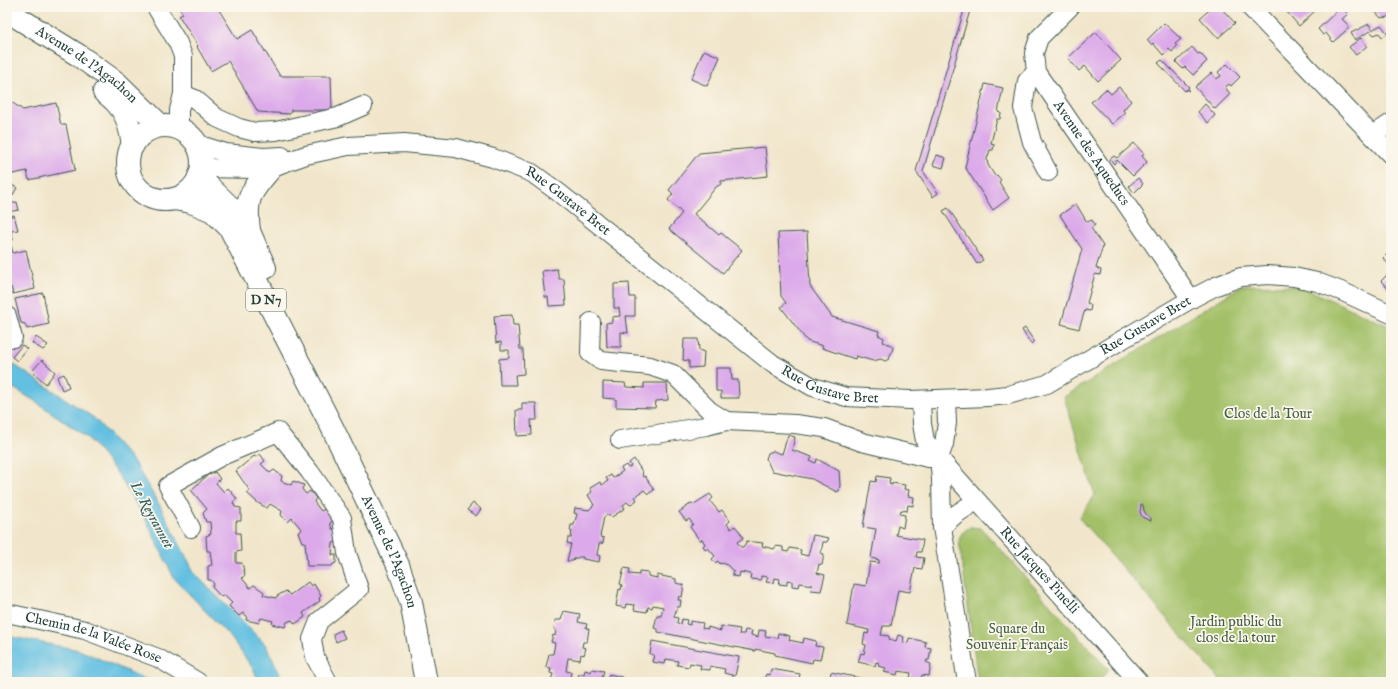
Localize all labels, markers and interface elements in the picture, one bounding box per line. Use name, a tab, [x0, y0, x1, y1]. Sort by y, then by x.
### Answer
street label: Avenue de l'Agachon	[31, 21, 142, 107]
street label: Avenue des Aqueducs	[1049, 96, 1134, 209]
street label: Rue Gustave Bret	[523, 162, 614, 239]
road number: D N7	[246, 289, 286, 311]
street label: Rue Gustave Bret	[1097, 292, 1195, 360]
street label: Rue Gustave Bret	[778, 361, 879, 408]
park label: Clos de la Tour	[1224, 405, 1312, 423]
water label: Le Reyrannet	[125, 477, 179, 553]
street label: Avenue de l'Agachon	[356, 491, 421, 610]
street label: Rue Jacques Pinelli	[996, 523, 1083, 618]
street label: Chemin de la Valée Rose	[23, 608, 165, 668]
park label: Jardin public du clos de la tour	[1188, 613, 1282, 647]
park label: Square du Souvenir Français	[966, 620, 1068, 654]

